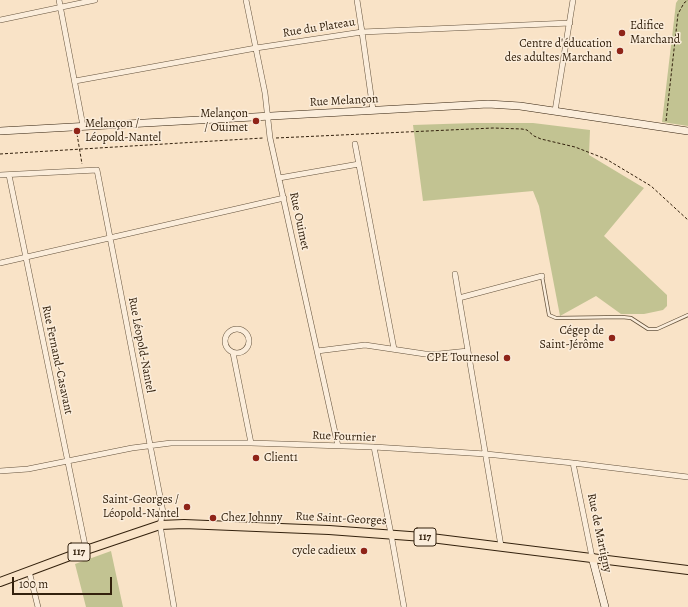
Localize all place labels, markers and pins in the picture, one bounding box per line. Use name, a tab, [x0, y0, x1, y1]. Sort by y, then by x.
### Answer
place label: Edifice Marchand	[630, 19, 680, 47]
marker: Edifice Marchand	[617, 28, 627, 38]
place label: Centre d'éducation des adultes Marchand	[505, 37, 612, 65]
marker: Centre d'éducation des adultes Marchand	[615, 46, 625, 56]
place label: Melançon / Ouimet	[200, 107, 248, 135]
marker: Melançon / Ouimet	[251, 116, 261, 126]
place label: Melançon / Léopold-Nantel	[85, 117, 161, 145]
marker: Melançon / Léopold-Nantel	[72, 126, 82, 136]
place label: Cégep de Saint-Jérôme	[540, 324, 604, 352]
marker: Cégep de Saint-Jérôme	[607, 333, 617, 343]
place label: CPE Tournesol	[427, 351, 499, 365]
marker: CPE Tournesol	[502, 353, 512, 363]
place label: Client1	[264, 451, 298, 465]
marker: Client1	[251, 453, 261, 463]
place label: Saint-Georges / Léopold-Nantel	[103, 493, 179, 521]
marker: Saint-Georges / Léopold-Nantel	[182, 502, 192, 512]
place label: Chez Johnny	[221, 511, 282, 525]
marker: Chez Johnny	[208, 513, 218, 523]
place label: cycle cadieux	[292, 544, 356, 558]
marker: cycle cadieux	[359, 546, 369, 556]

